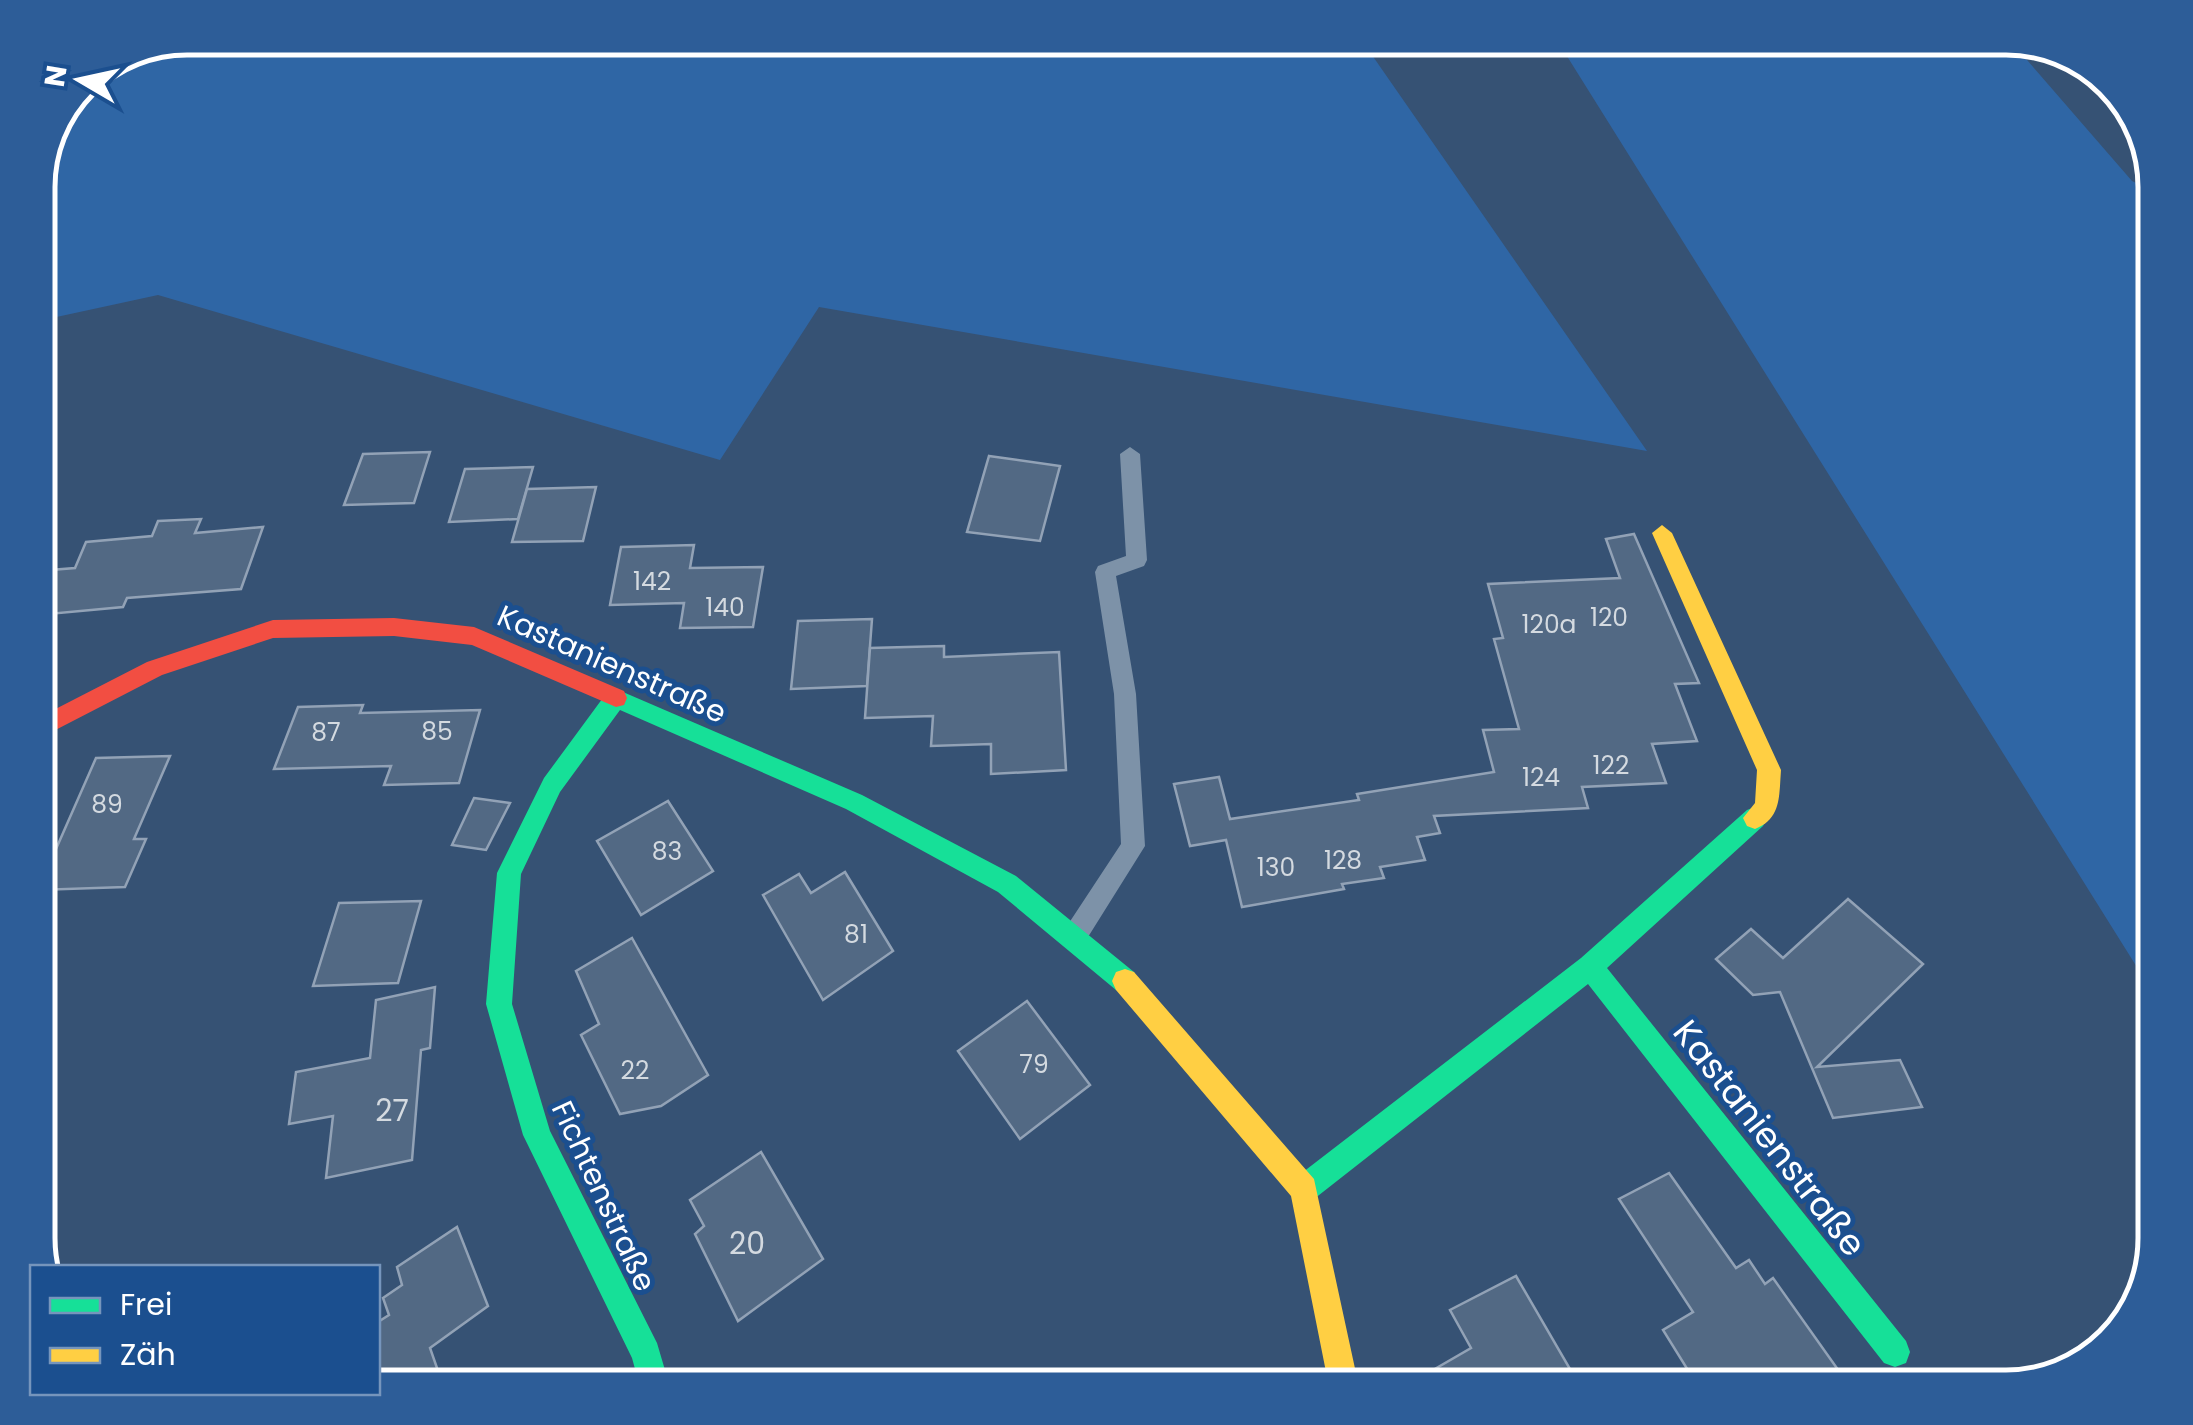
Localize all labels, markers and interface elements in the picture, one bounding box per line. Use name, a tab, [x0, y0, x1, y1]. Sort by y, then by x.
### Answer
north arrow	[30, 30, 130, 130]
text: N	[35, 63, 77, 90]
house number: 142	[633, 564, 671, 599]
house number: 140	[705, 590, 745, 625]
street label: Kastanienstraße	[491, 594, 733, 734]
house number: 120	[1590, 600, 1628, 635]
house number: 120a	[1522, 607, 1576, 642]
house number: 85	[421, 714, 453, 749]
house number: 87	[311, 715, 341, 750]
house number: 122	[1593, 748, 1629, 783]
house number: 124	[1522, 760, 1560, 795]
house number: 89	[91, 787, 123, 822]
house number: 83	[652, 834, 682, 869]
house number: 128	[1324, 843, 1362, 878]
house number: 130	[1257, 850, 1295, 885]
house number: 81	[844, 917, 868, 952]
street label: Kastanienstraße	[1662, 1010, 1878, 1266]
house number: 79	[1019, 1047, 1049, 1082]
house number: 22	[621, 1053, 649, 1088]
house number: 27	[375, 1089, 409, 1132]
street label: Fichtenstraße	[541, 1094, 667, 1298]
house number: 20	[729, 1222, 765, 1265]
legend	[30, 1265, 380, 1395]
text: Frei	[120, 1283, 172, 1326]
text: Zäh	[120, 1333, 176, 1376]

